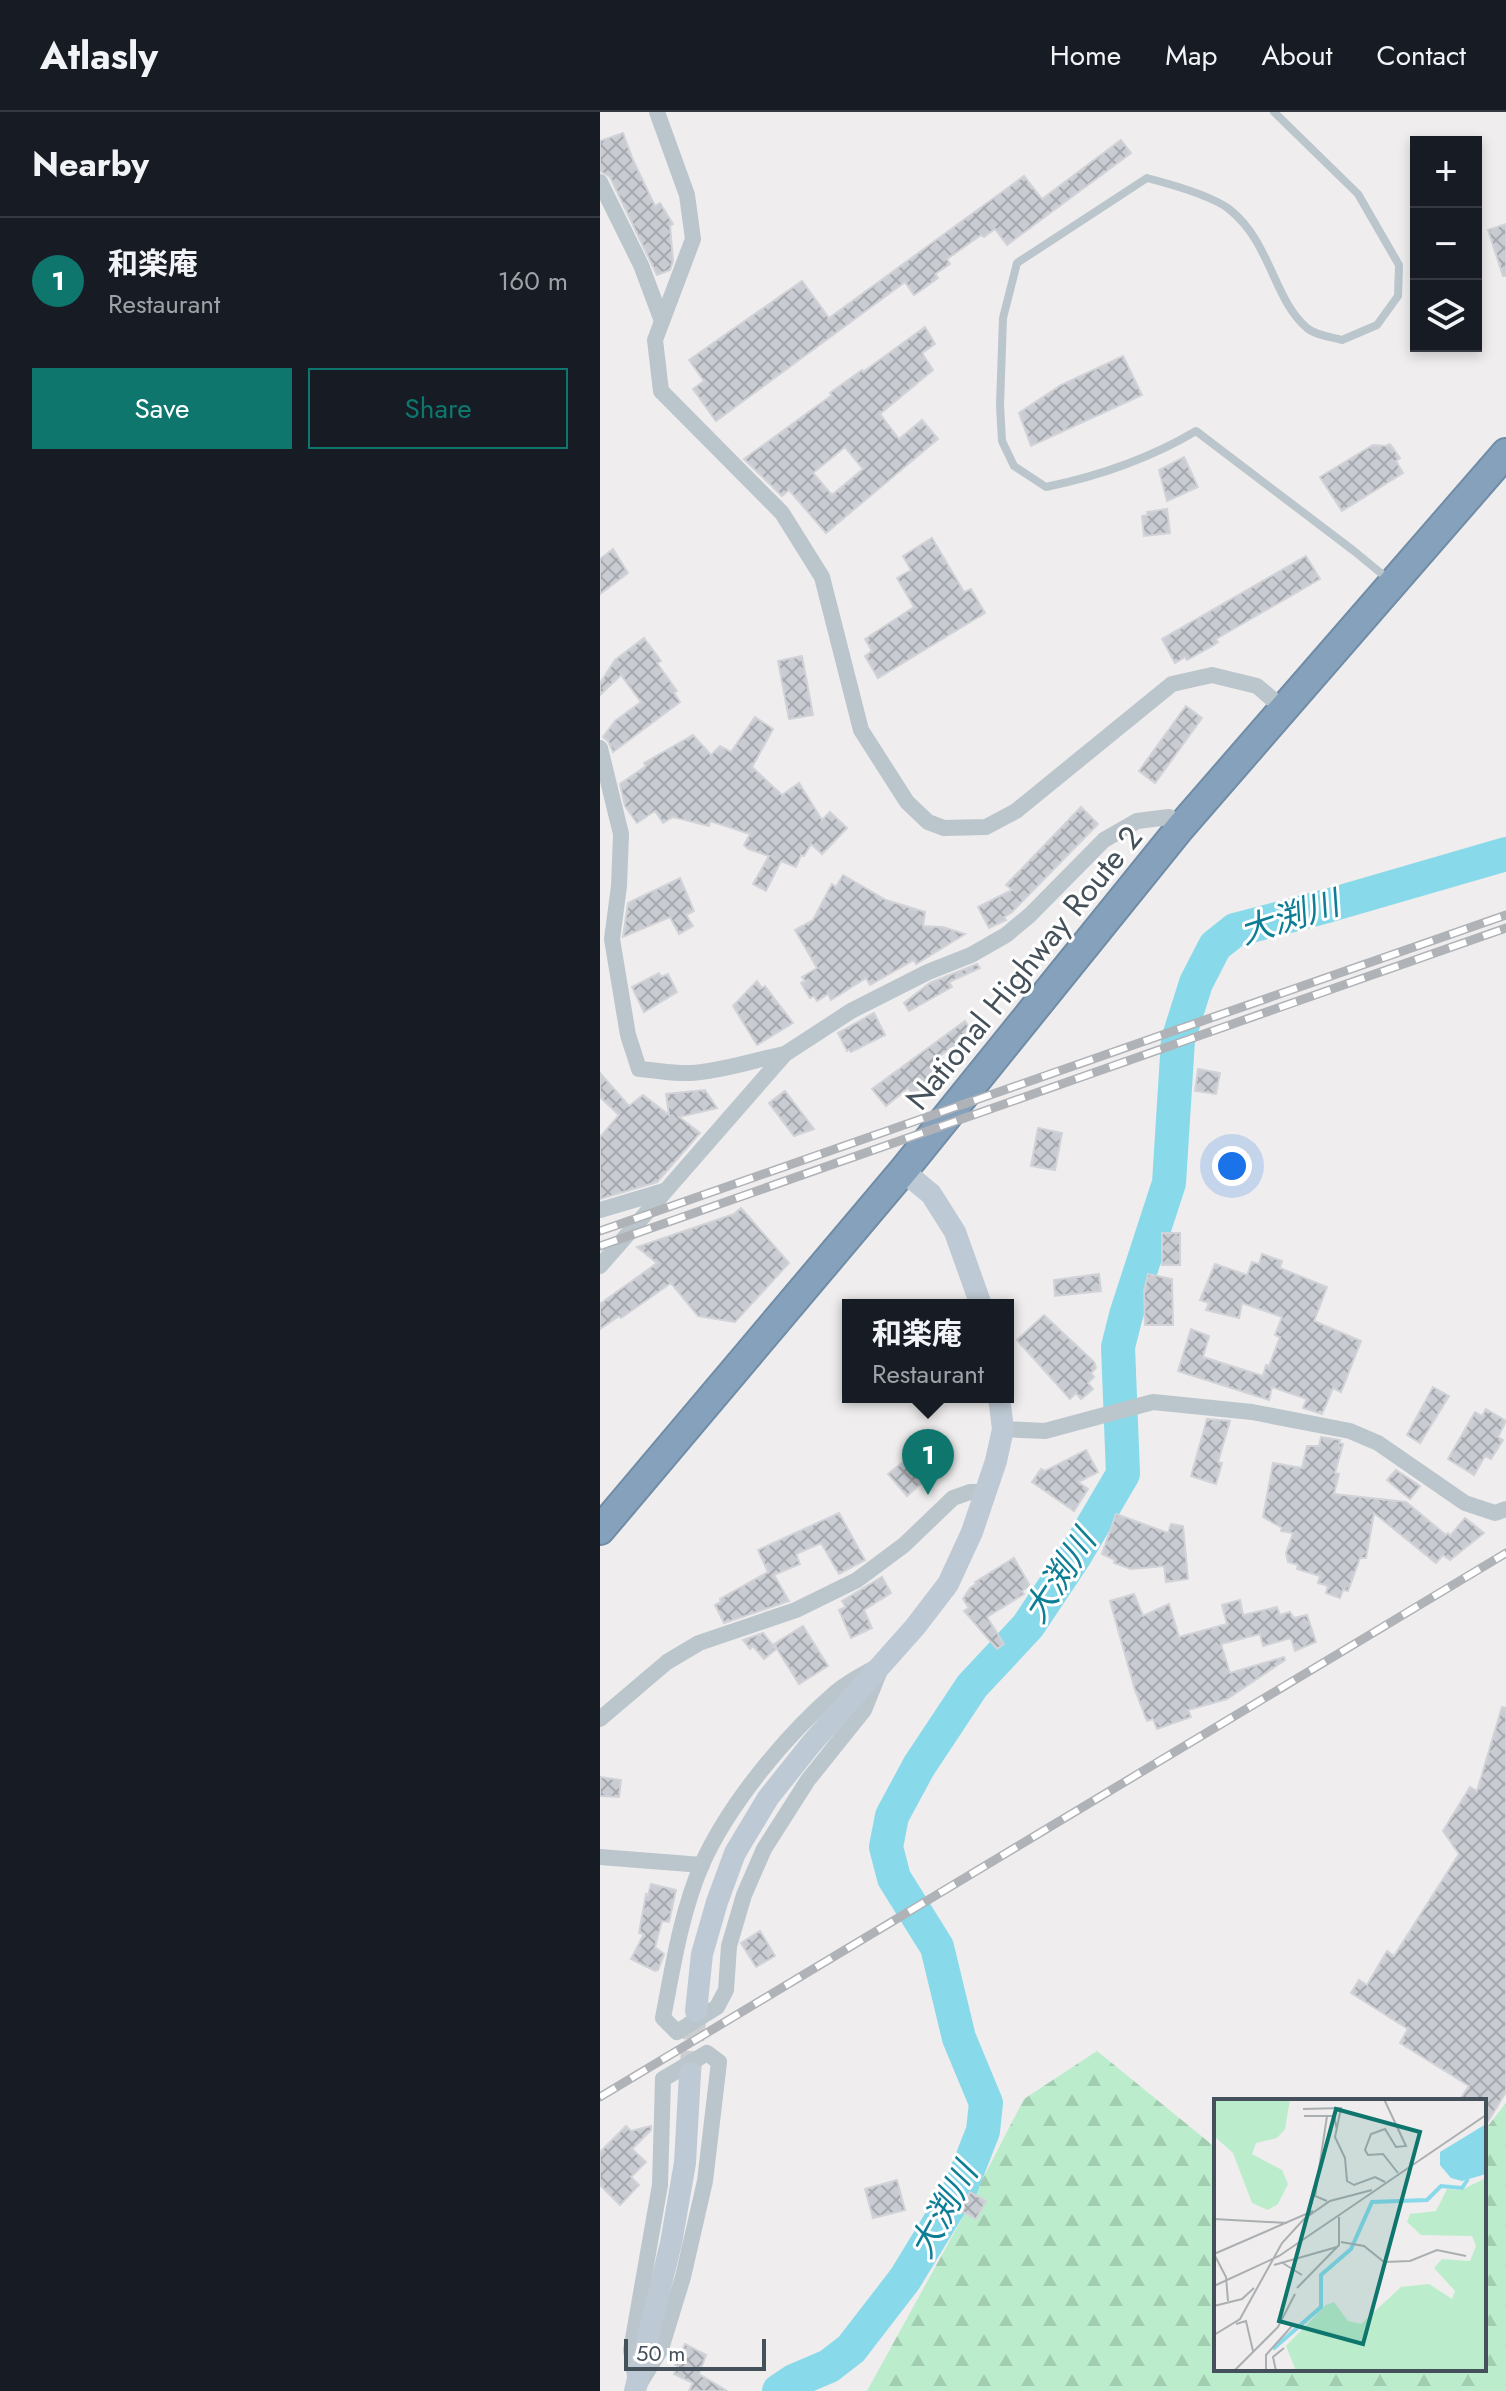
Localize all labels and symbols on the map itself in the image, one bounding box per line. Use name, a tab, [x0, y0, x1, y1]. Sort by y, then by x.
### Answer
street label: National Highway Route 2	[895, 816, 1153, 1120]
water label: 大渕川	[1233, 877, 1348, 957]
your location	[1212, 1146, 1252, 1186]
pin: 1	[902, 1429, 954, 1495]
water label: 大渕川	[1011, 1518, 1109, 1632]
inset map	[1214, 2099, 1486, 2371]
water label: 大渕川	[897, 2151, 991, 2267]
scale bar	[624, 2335, 766, 2371]

